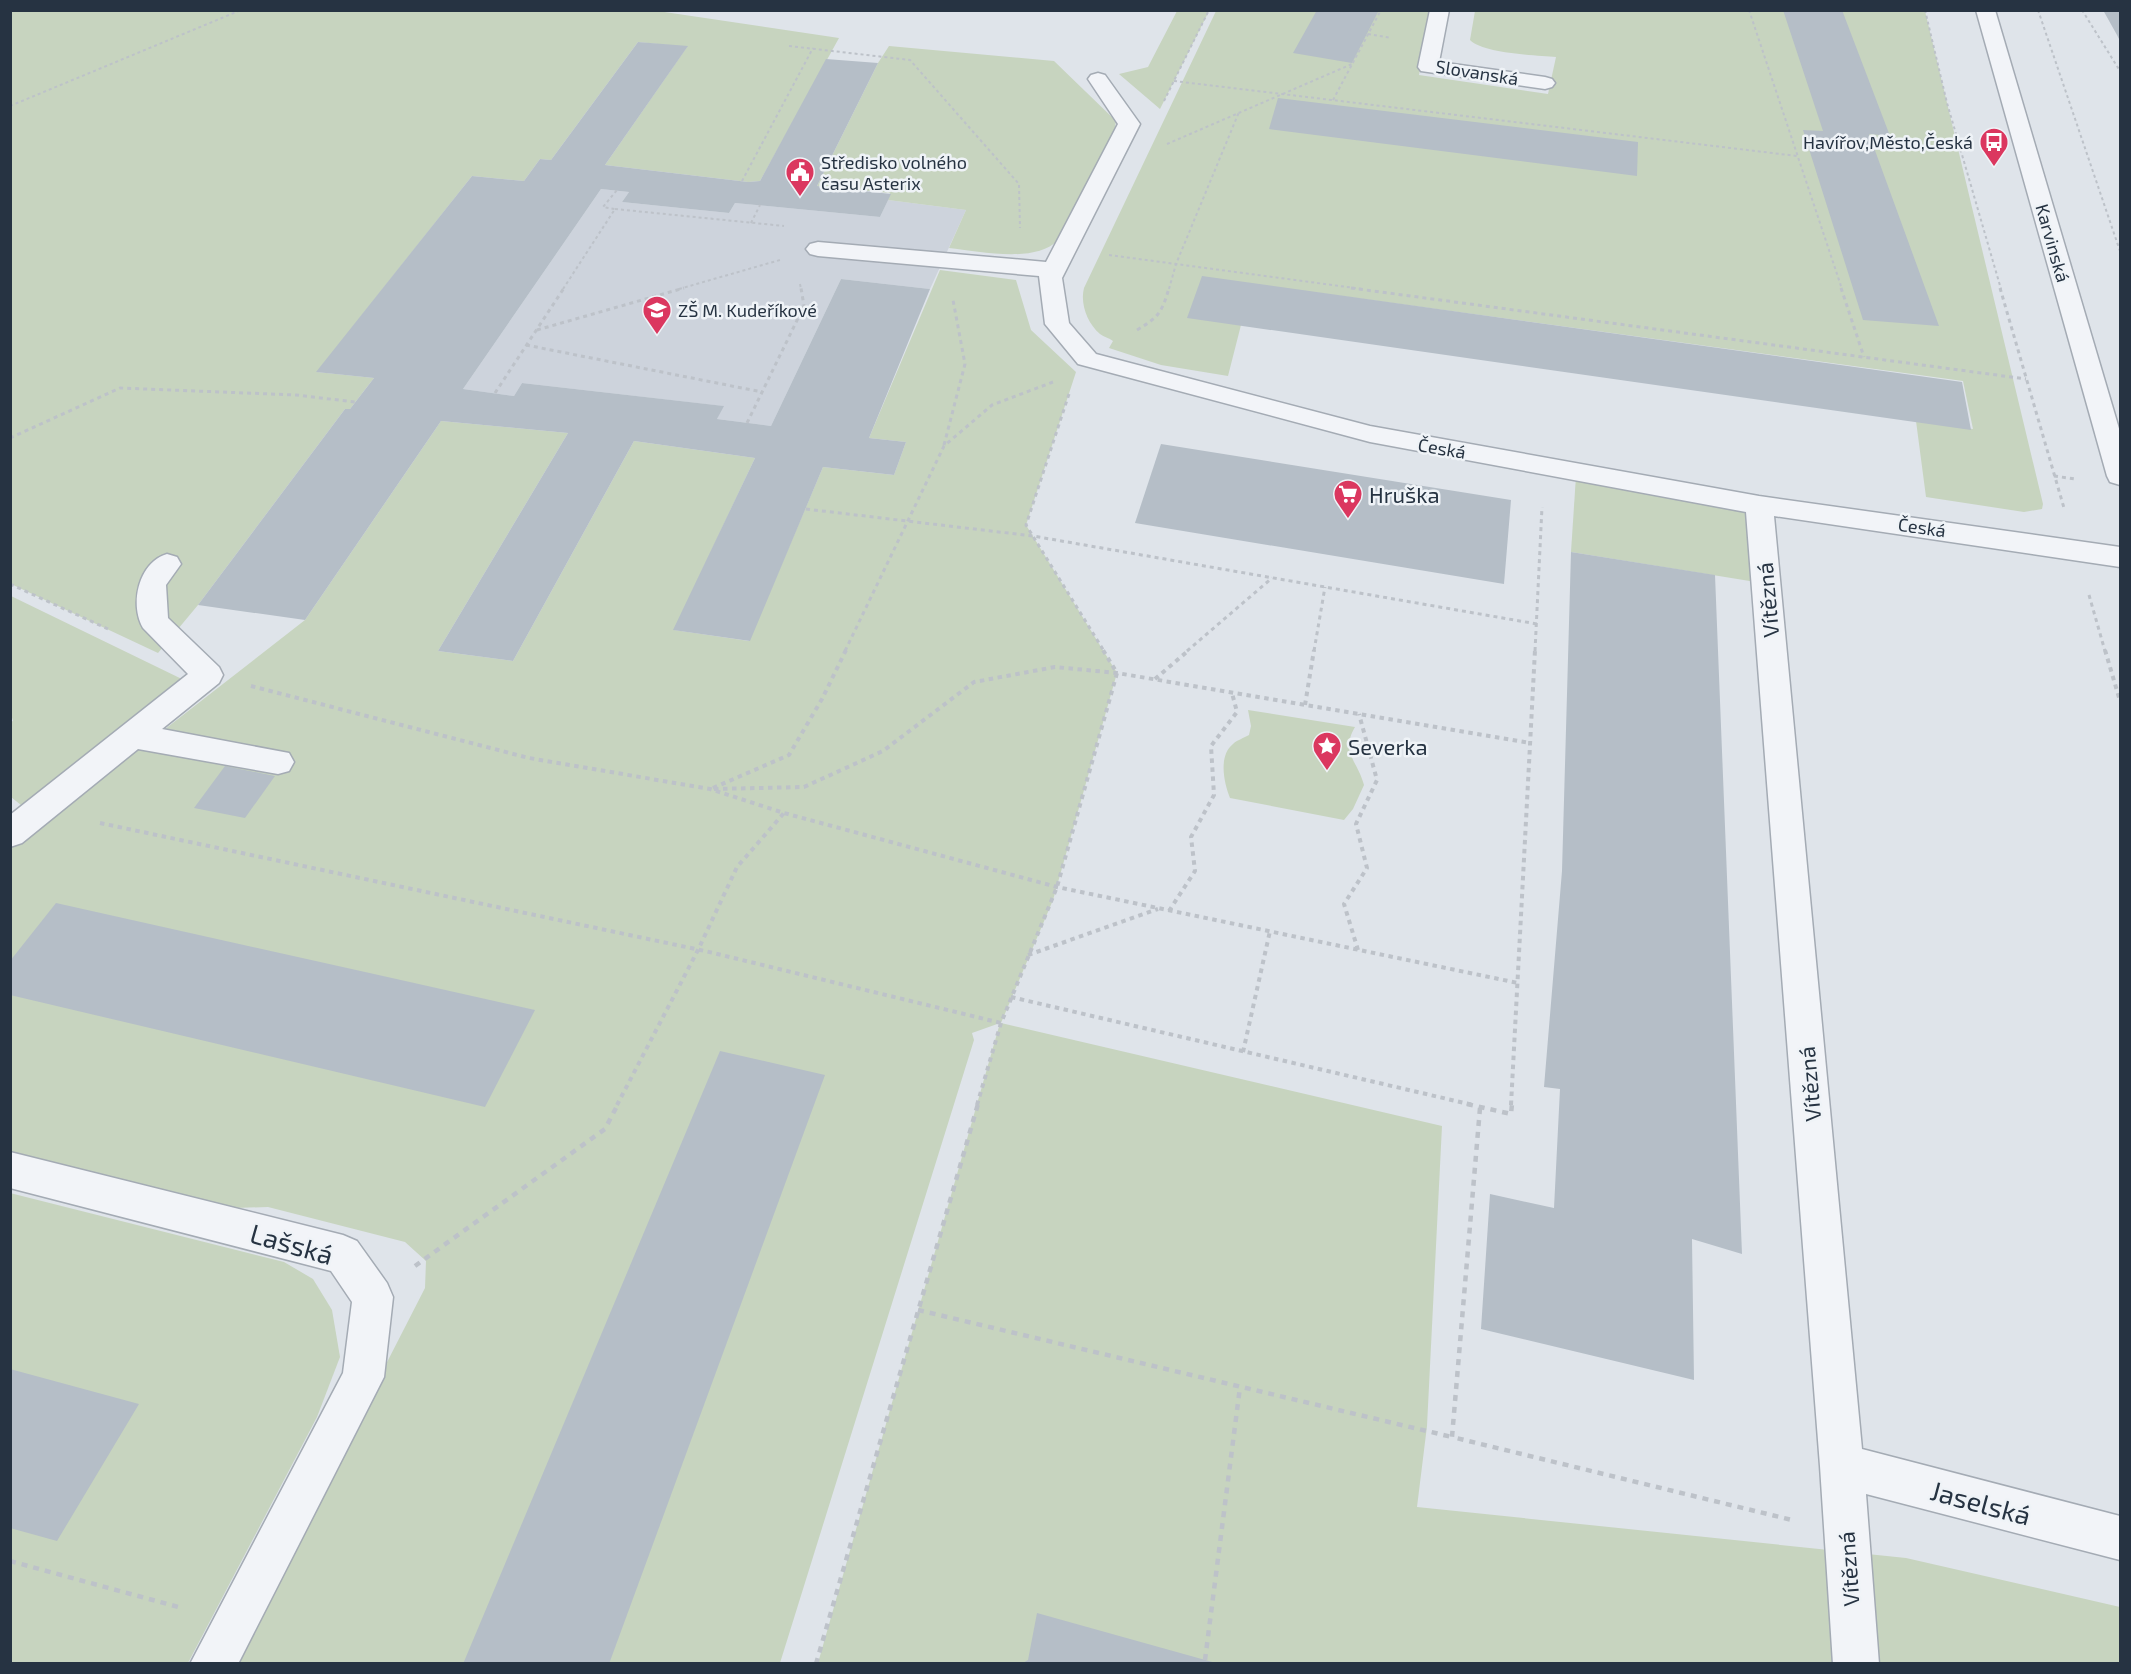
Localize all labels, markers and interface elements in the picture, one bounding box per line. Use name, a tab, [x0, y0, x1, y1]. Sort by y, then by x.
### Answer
street label: Slovanská	[1434, 55, 1520, 89]
bus stop icon: Havířov,Město,Česká	[1978, 126, 2010, 168]
place label: Havířov,Město,Česká	[1803, 131, 1973, 153]
place label: Středisko volného času Asterix	[821, 151, 967, 194]
public building icon: Středisko volného času Asterix	[784, 156, 816, 198]
street label: Karvinská	[2031, 201, 2075, 285]
school or university icon: ZŠ M. Kudeříkové	[641, 294, 673, 336]
place label: ZŠ M. Kudeříkové	[678, 299, 817, 321]
street label: Česká	[1416, 433, 1468, 463]
supermarket icon: Hruška	[1332, 478, 1364, 520]
place label: Hruška	[1369, 481, 1440, 507]
street label: Česká	[1897, 513, 1947, 541]
street label: Vítězná	[1751, 561, 1783, 639]
place icon: Severka	[1311, 730, 1343, 772]
place label: Severka	[1348, 733, 1428, 759]
street label: Vítězná	[1793, 1045, 1825, 1123]
street label: Lašská	[247, 1216, 337, 1270]
street label: Jaselská	[1927, 1473, 2035, 1531]
street label: Vítězná	[1832, 1531, 1864, 1607]

